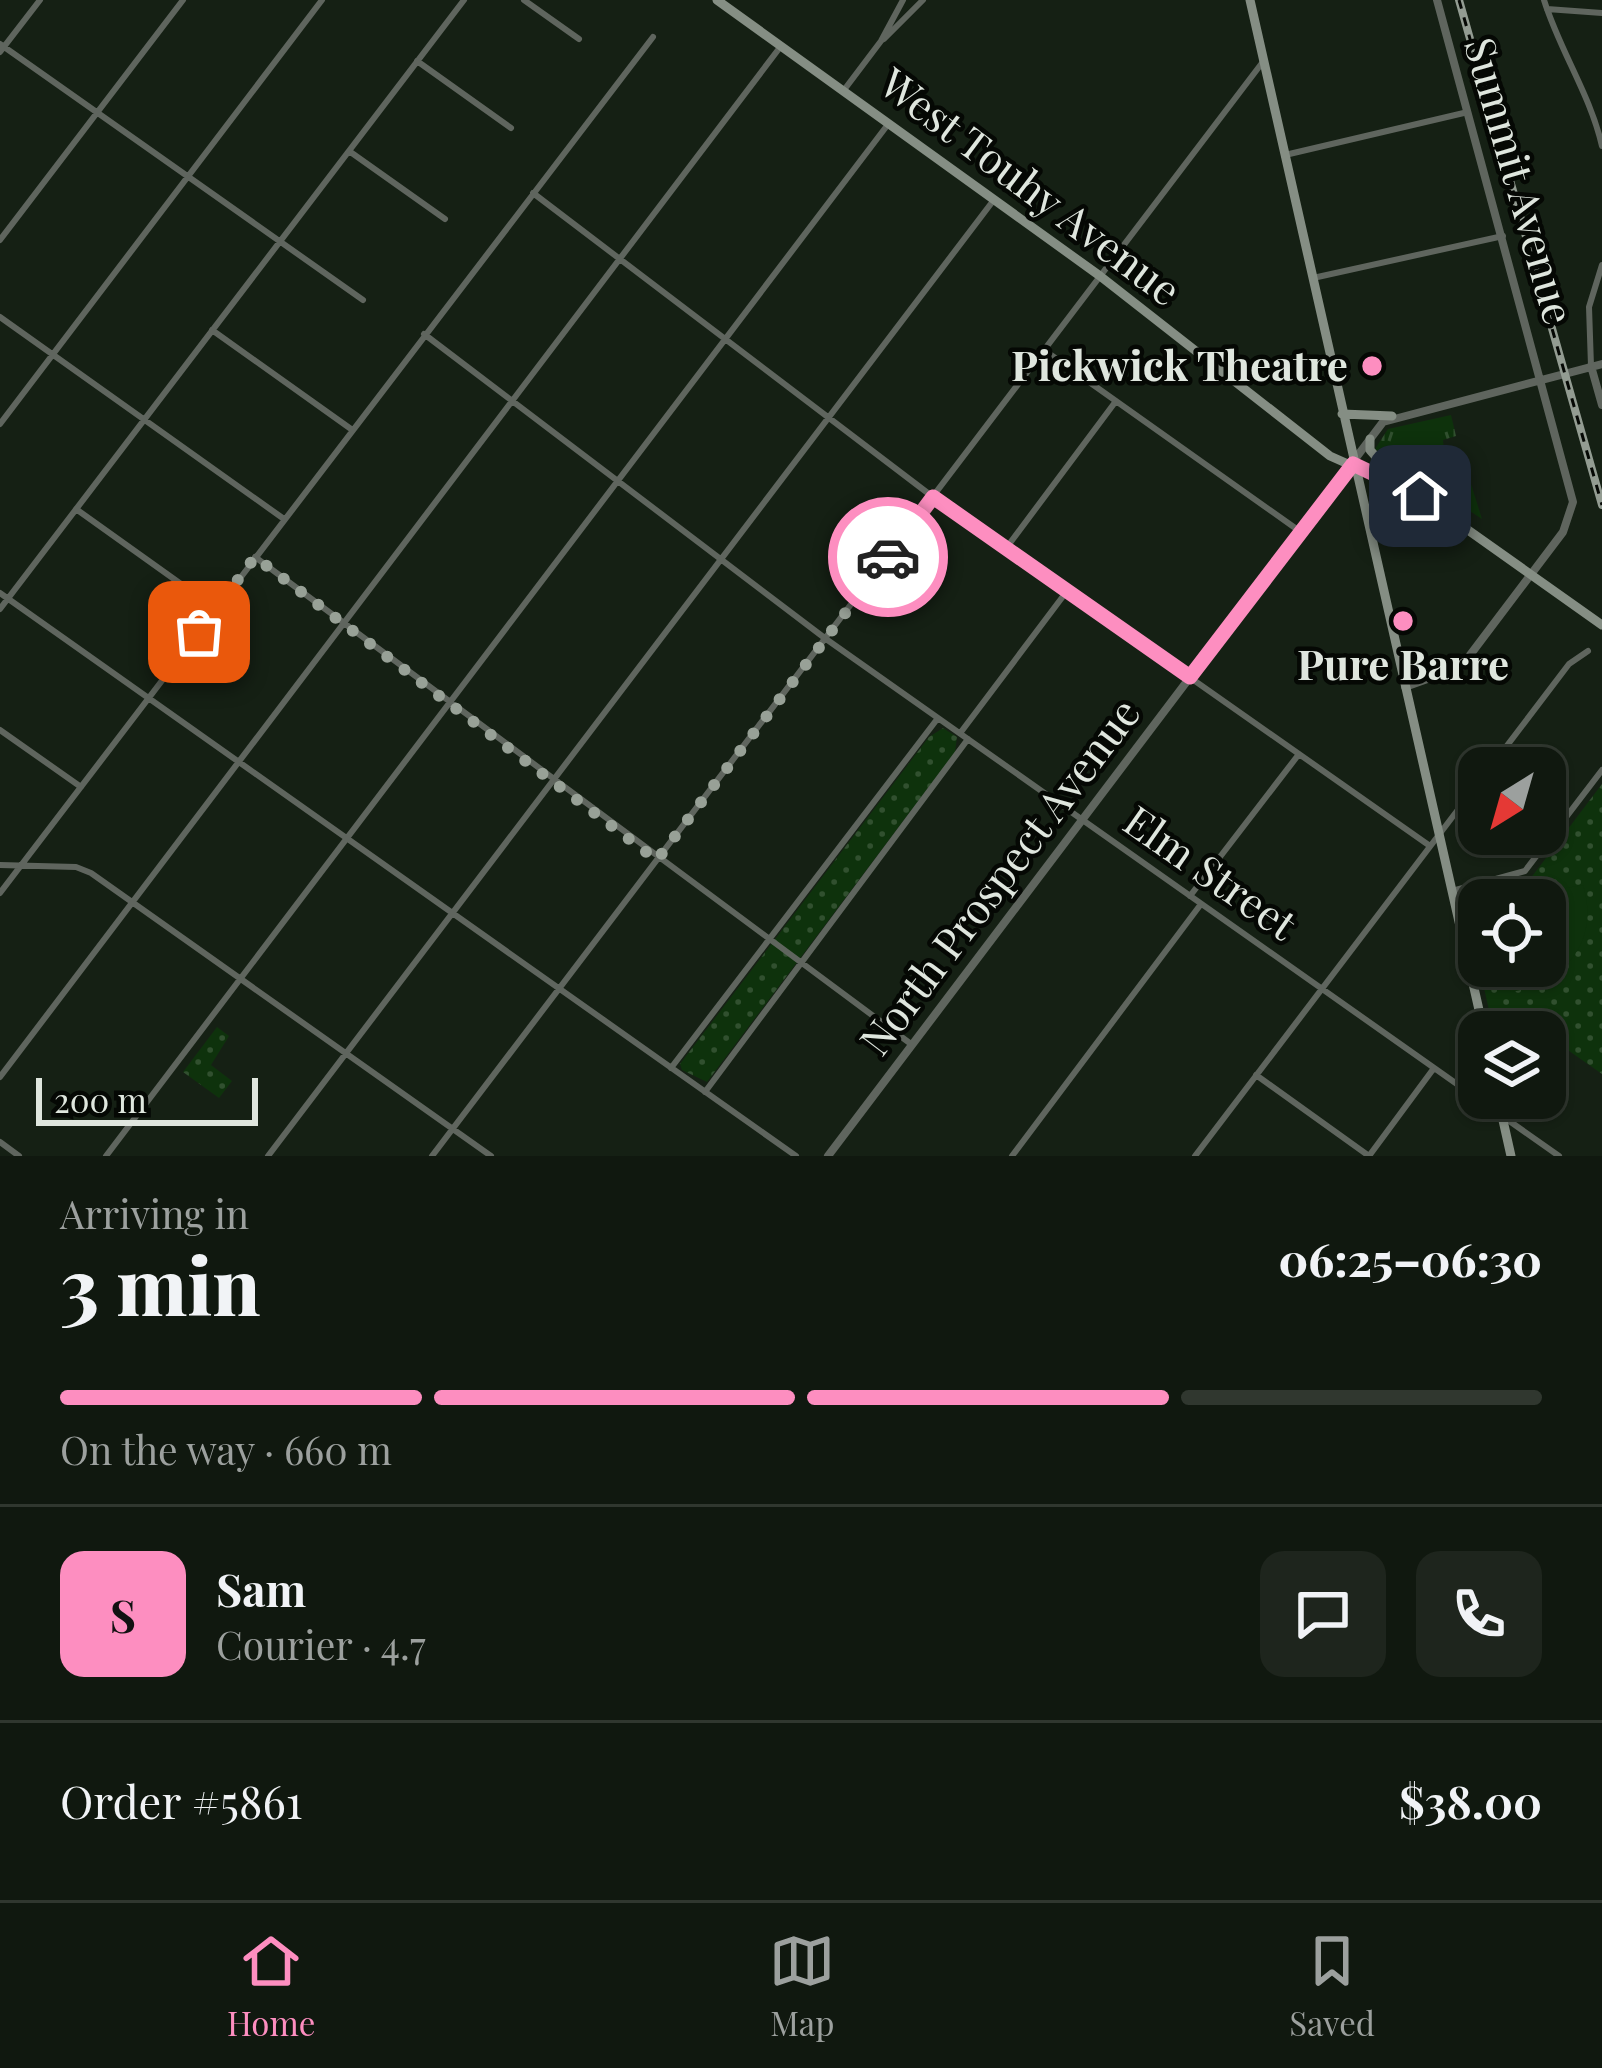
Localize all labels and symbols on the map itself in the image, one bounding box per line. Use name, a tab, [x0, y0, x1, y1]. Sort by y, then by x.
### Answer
street label: Summit Avenue	[1453, 31, 1589, 330]
street label: West Touhy Avenue	[869, 53, 1193, 317]
place label: Pickwick Theatre	[1011, 336, 1348, 392]
marker: Pickwick Theatre	[1359, 353, 1385, 379]
pin	[1369, 445, 1471, 547]
courier	[828, 497, 948, 617]
pin	[148, 581, 250, 683]
marker: Pure Barre	[1390, 608, 1416, 634]
place label: Pure Barre	[1297, 635, 1509, 691]
street label: North Prospect Avenue	[846, 686, 1151, 1065]
north arrow	[1458, 747, 1566, 855]
street label: Elm Street	[1114, 792, 1309, 952]
scale bar	[36, 1072, 258, 1125]

